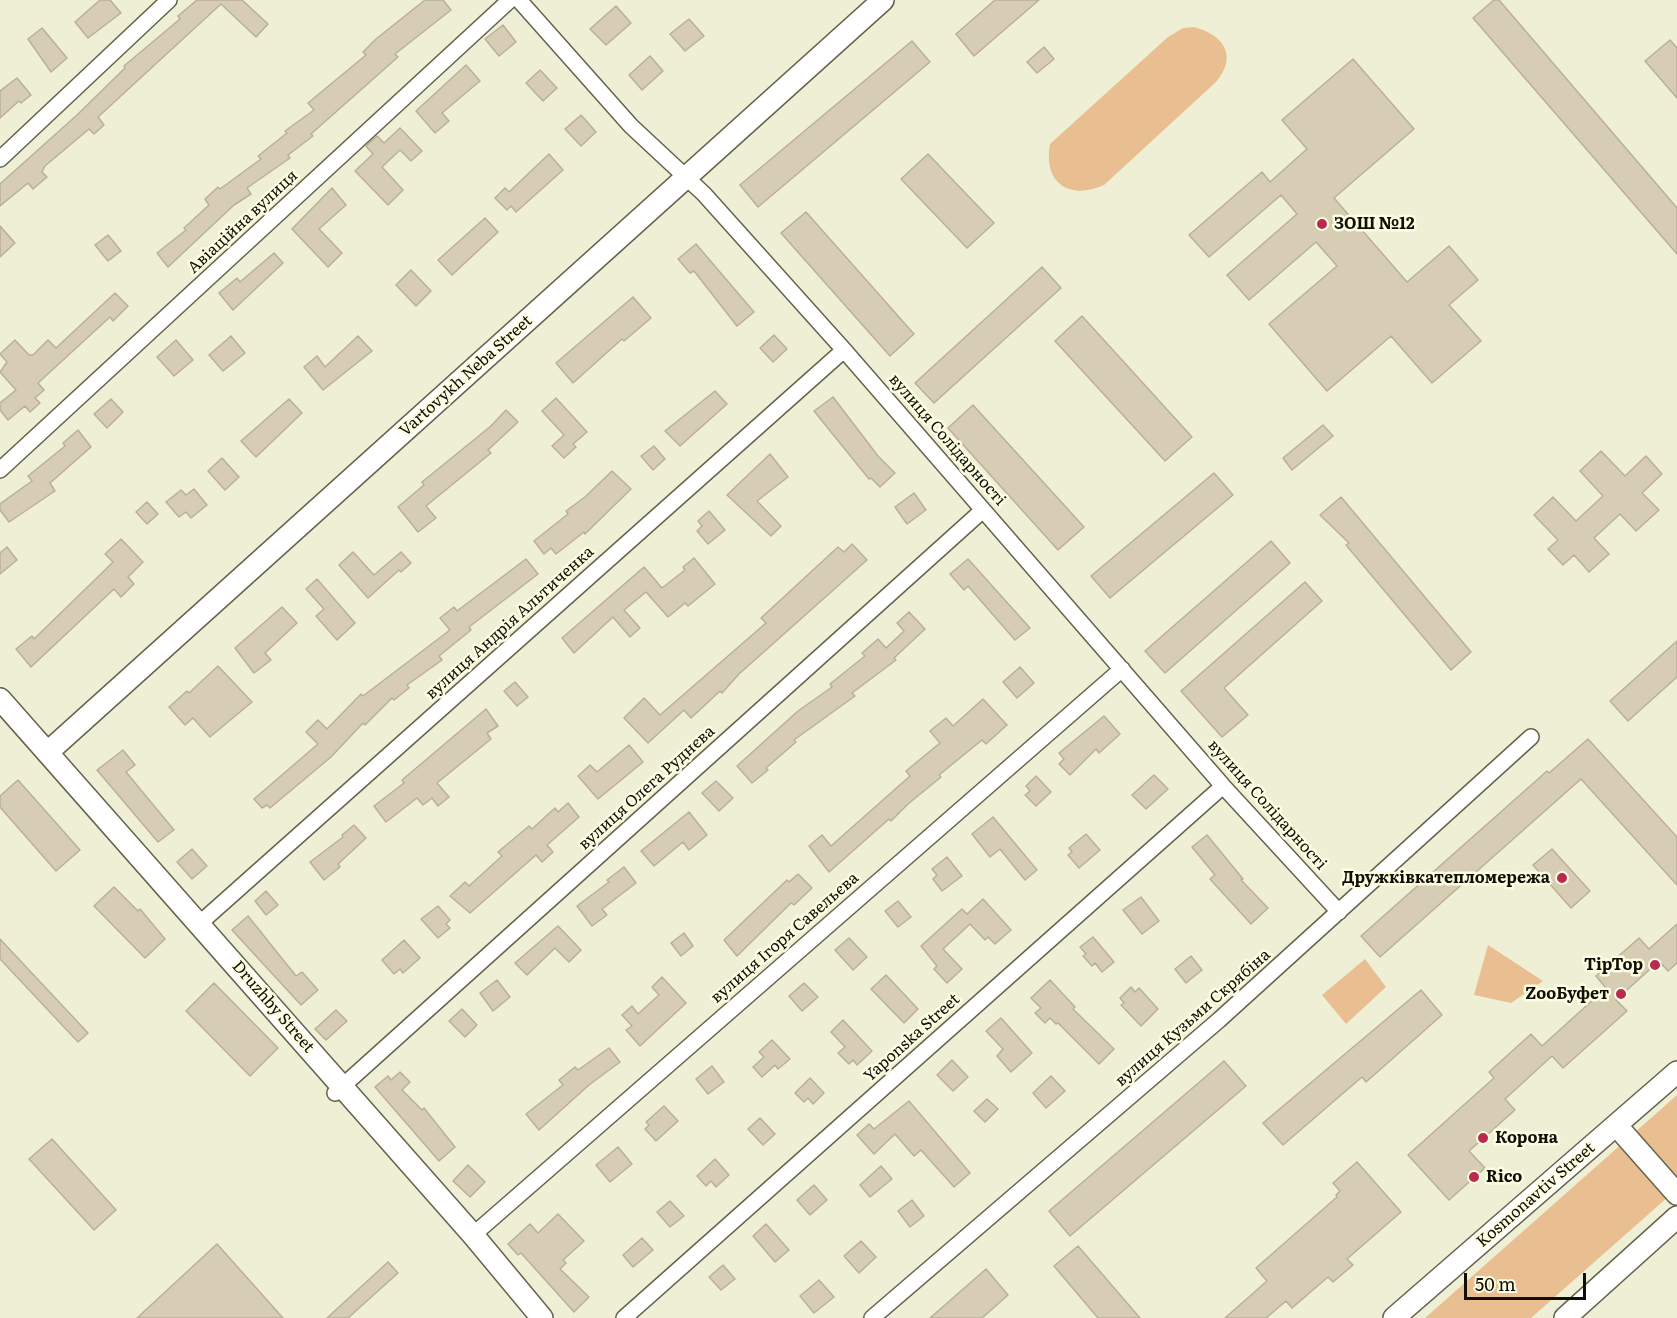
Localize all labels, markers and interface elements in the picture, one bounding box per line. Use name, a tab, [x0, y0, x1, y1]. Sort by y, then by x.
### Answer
street label: Авіаційна вулиця	[184, 166, 302, 278]
place label: ЗОШ №12	[1334, 214, 1414, 234]
marker: ЗОШ №12	[1315, 217, 1329, 231]
street label: Vartovykh Neba Street	[396, 311, 536, 441]
street label: вулиця Солідарності	[884, 370, 1010, 510]
street label: вулиця Андрія Альтиченка	[422, 542, 598, 704]
street label: вулиця Олега Руднєва	[575, 722, 719, 854]
street label: вулиця Солідарності	[1204, 736, 1330, 874]
place label: Дружківкатепломережа	[1342, 868, 1550, 888]
street label: вулиця Ігоря Савельєва	[707, 869, 863, 1007]
marker: Дружківкатепломережа	[1555, 871, 1569, 885]
street label: вулиця Кузьми Скрябіна	[1112, 945, 1274, 1091]
place label: TipTop	[1584, 955, 1643, 975]
street label: Druzhby Street	[228, 957, 318, 1057]
marker: TipTop	[1648, 958, 1662, 972]
place label: ZooБуфет	[1525, 984, 1609, 1004]
marker: ZooБуфет	[1614, 987, 1628, 1001]
street label: Yaponska Street	[860, 990, 964, 1086]
place label: Корона	[1495, 1128, 1558, 1148]
marker: Корона	[1476, 1131, 1490, 1145]
street label: Kosmonavtiv Street	[1473, 1138, 1599, 1252]
place label: Rico	[1486, 1167, 1522, 1187]
marker: Rico	[1467, 1170, 1481, 1184]
scale bar	[1467, 1261, 1588, 1299]
text: 50 m	[1475, 1270, 1516, 1297]

